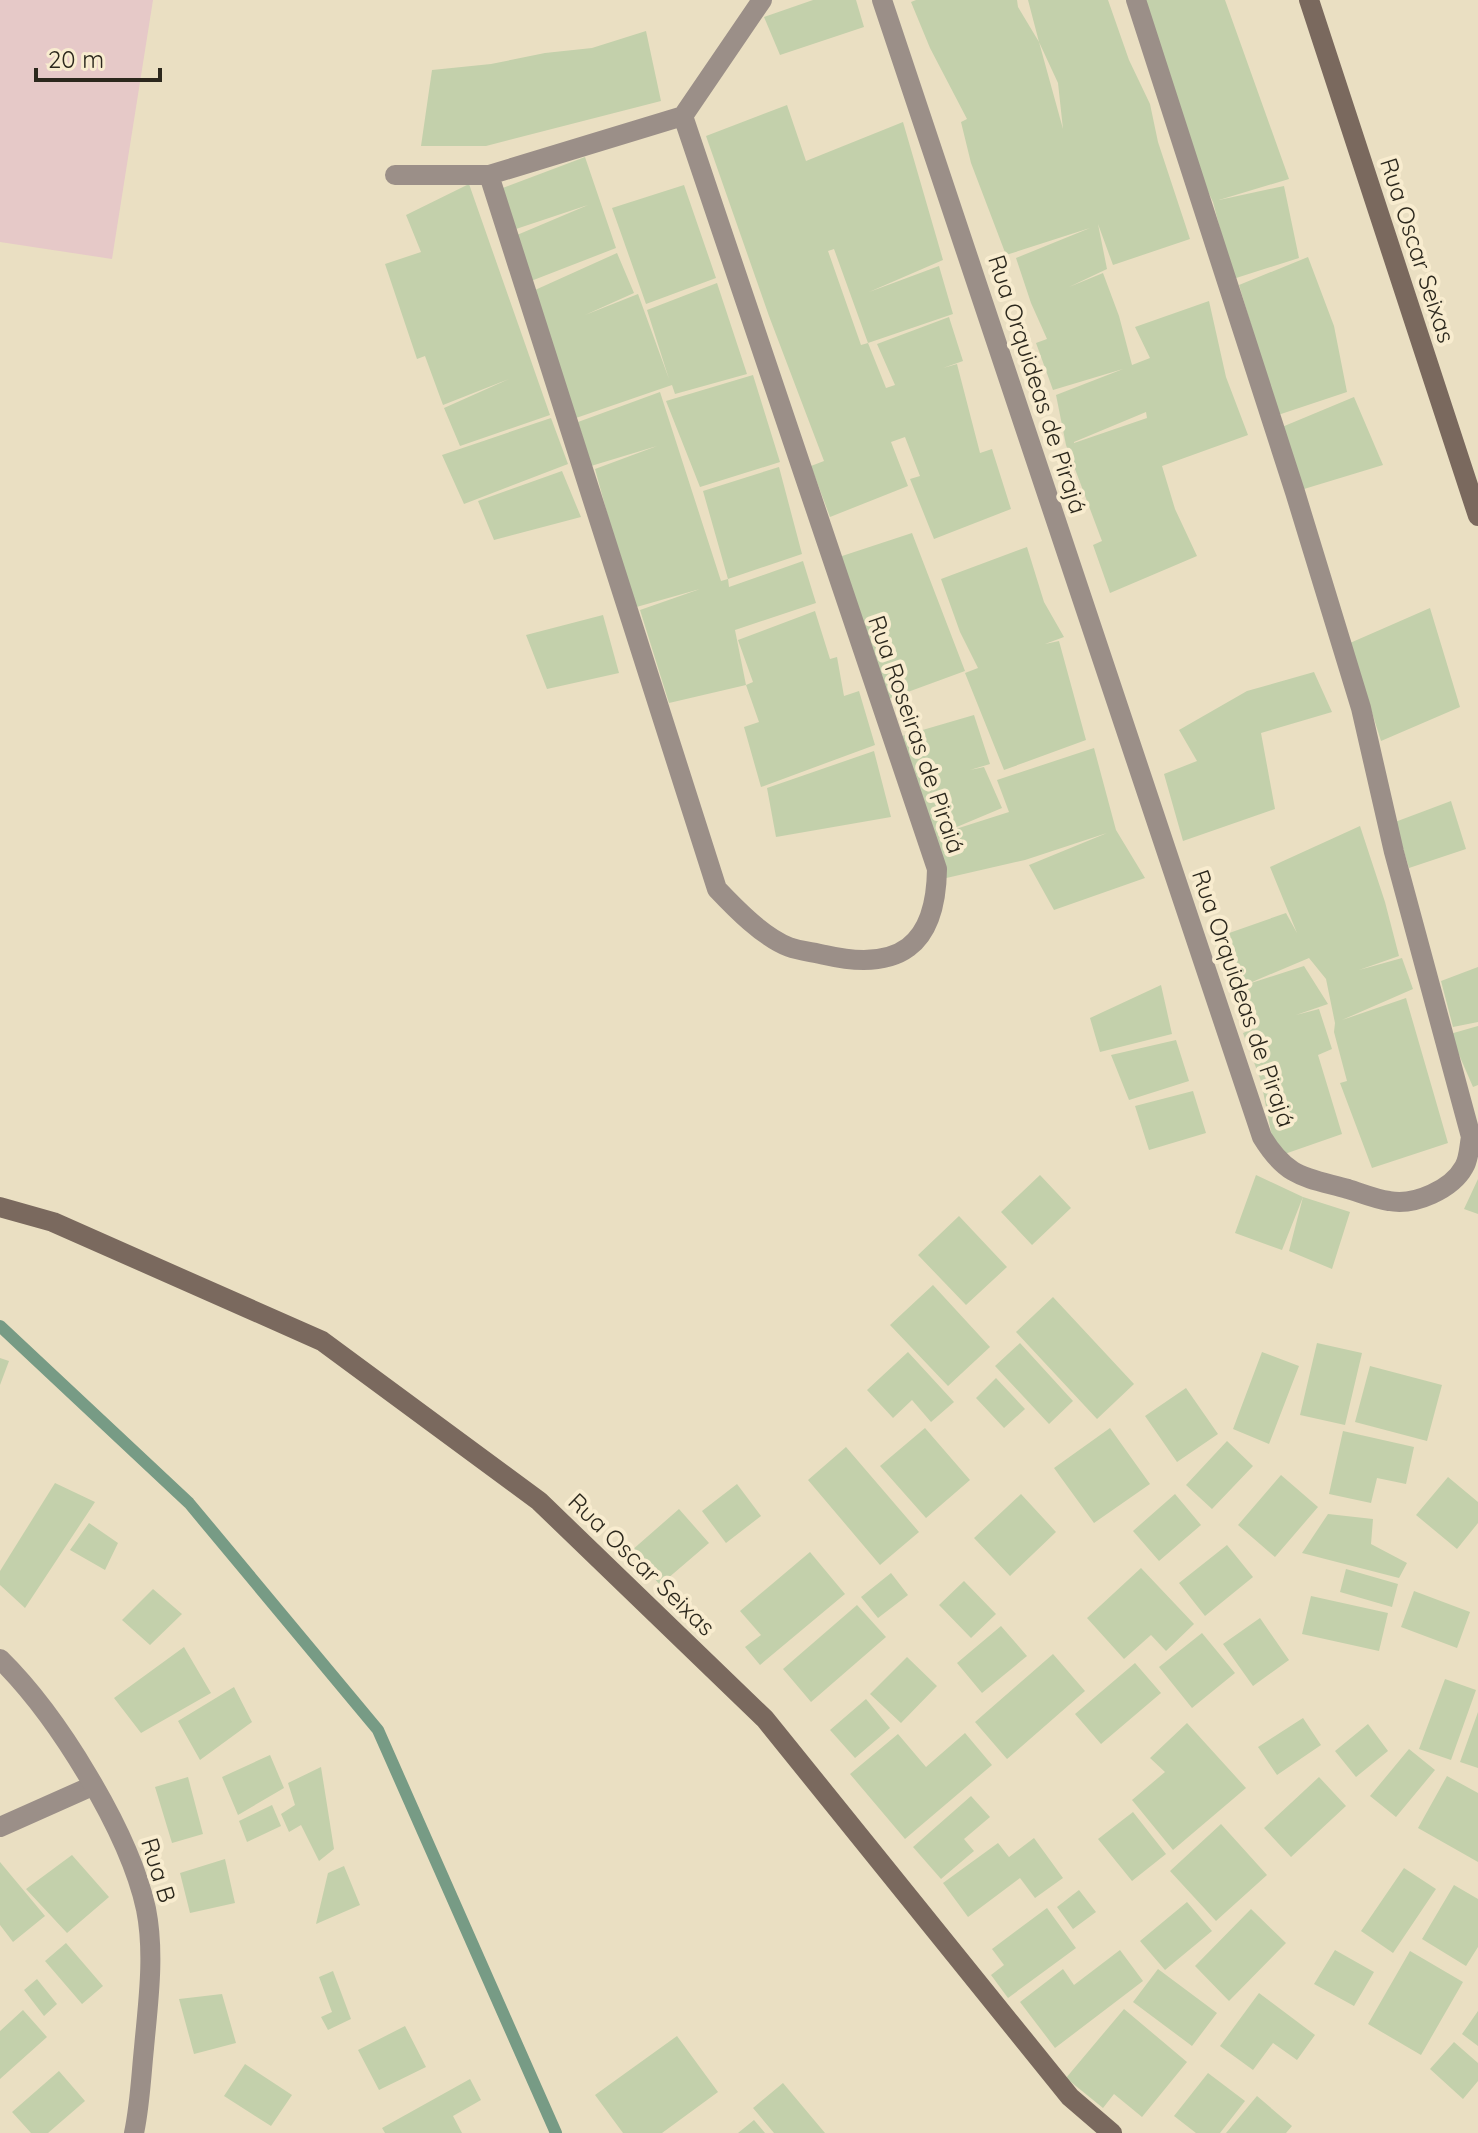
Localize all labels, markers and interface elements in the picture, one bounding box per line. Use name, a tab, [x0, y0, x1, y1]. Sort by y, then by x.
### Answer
scale bar	[36, 32, 160, 82]
text: 20 m	[48, 44, 104, 74]
street label: Rua Oscar Seixas	[1374, 154, 1462, 346]
street label: Rua Orquideas de Pirajá	[982, 251, 1094, 517]
street label: Rua Roseiras de Piraiá	[862, 611, 972, 857]
street label: Rua Orquideas de Pirajá	[1186, 865, 1302, 1131]
street label: Rua Oscar Seixas	[562, 1486, 722, 1642]
street label: Rua B	[135, 1834, 183, 1906]

